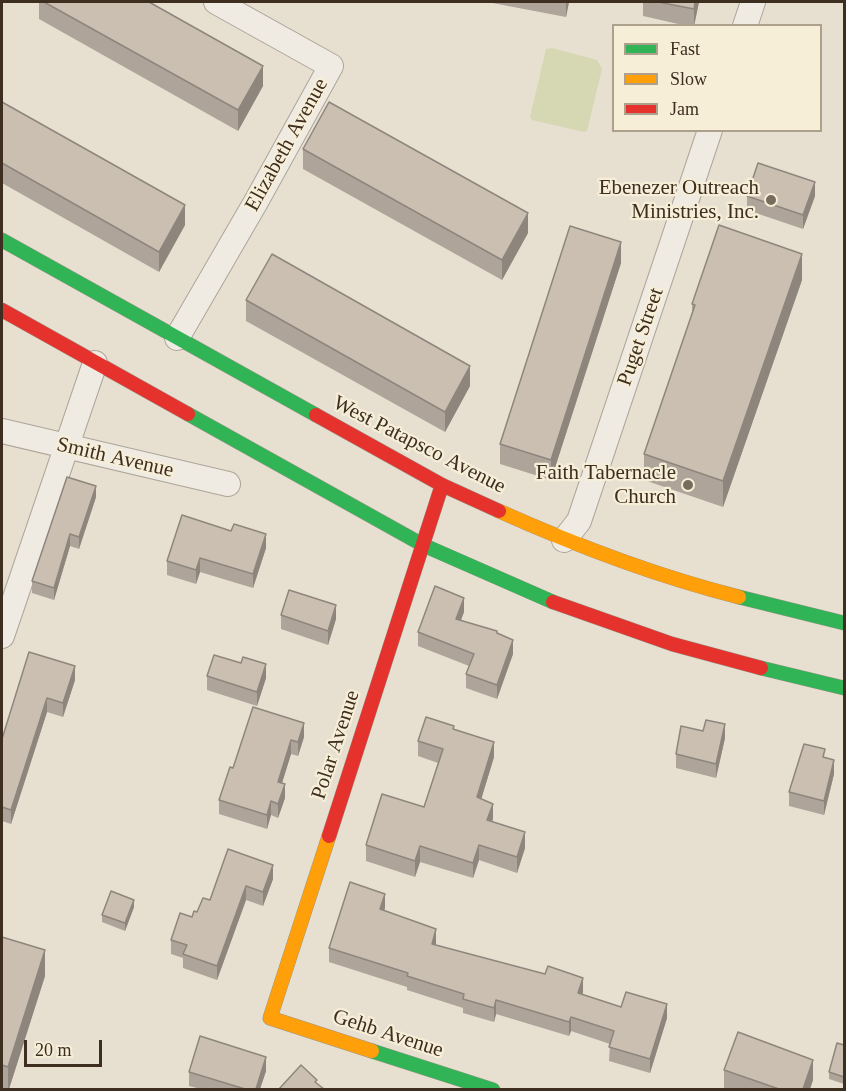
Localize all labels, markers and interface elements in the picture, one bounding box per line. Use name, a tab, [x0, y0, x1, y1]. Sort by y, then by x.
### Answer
legend	[612, 24, 822, 132]
text: Fast	[670, 39, 700, 59]
text: Slow	[670, 69, 707, 89]
street label: Elizabeth Avenue	[240, 74, 334, 216]
text: Jam	[670, 99, 699, 119]
place label: Ebenezer Outreach Ministries, Inc.	[599, 175, 759, 225]
marker: Ebenezer Outreach Ministries, Inc.	[764, 193, 778, 207]
street label: Puget Street	[612, 285, 670, 389]
street label: West Patapsco Avenue	[328, 391, 510, 499]
street label: Smith Avenue	[54, 432, 176, 484]
place label: Faith Tabernacle Church	[536, 460, 676, 510]
marker: Faith Tabernacle Church	[681, 478, 695, 492]
street label: Polar Avenue	[307, 687, 365, 803]
street label: Gehb Avenue	[330, 1004, 446, 1064]
scale bar	[27, 1028, 105, 1066]
text: 20 m	[35, 1040, 72, 1060]

